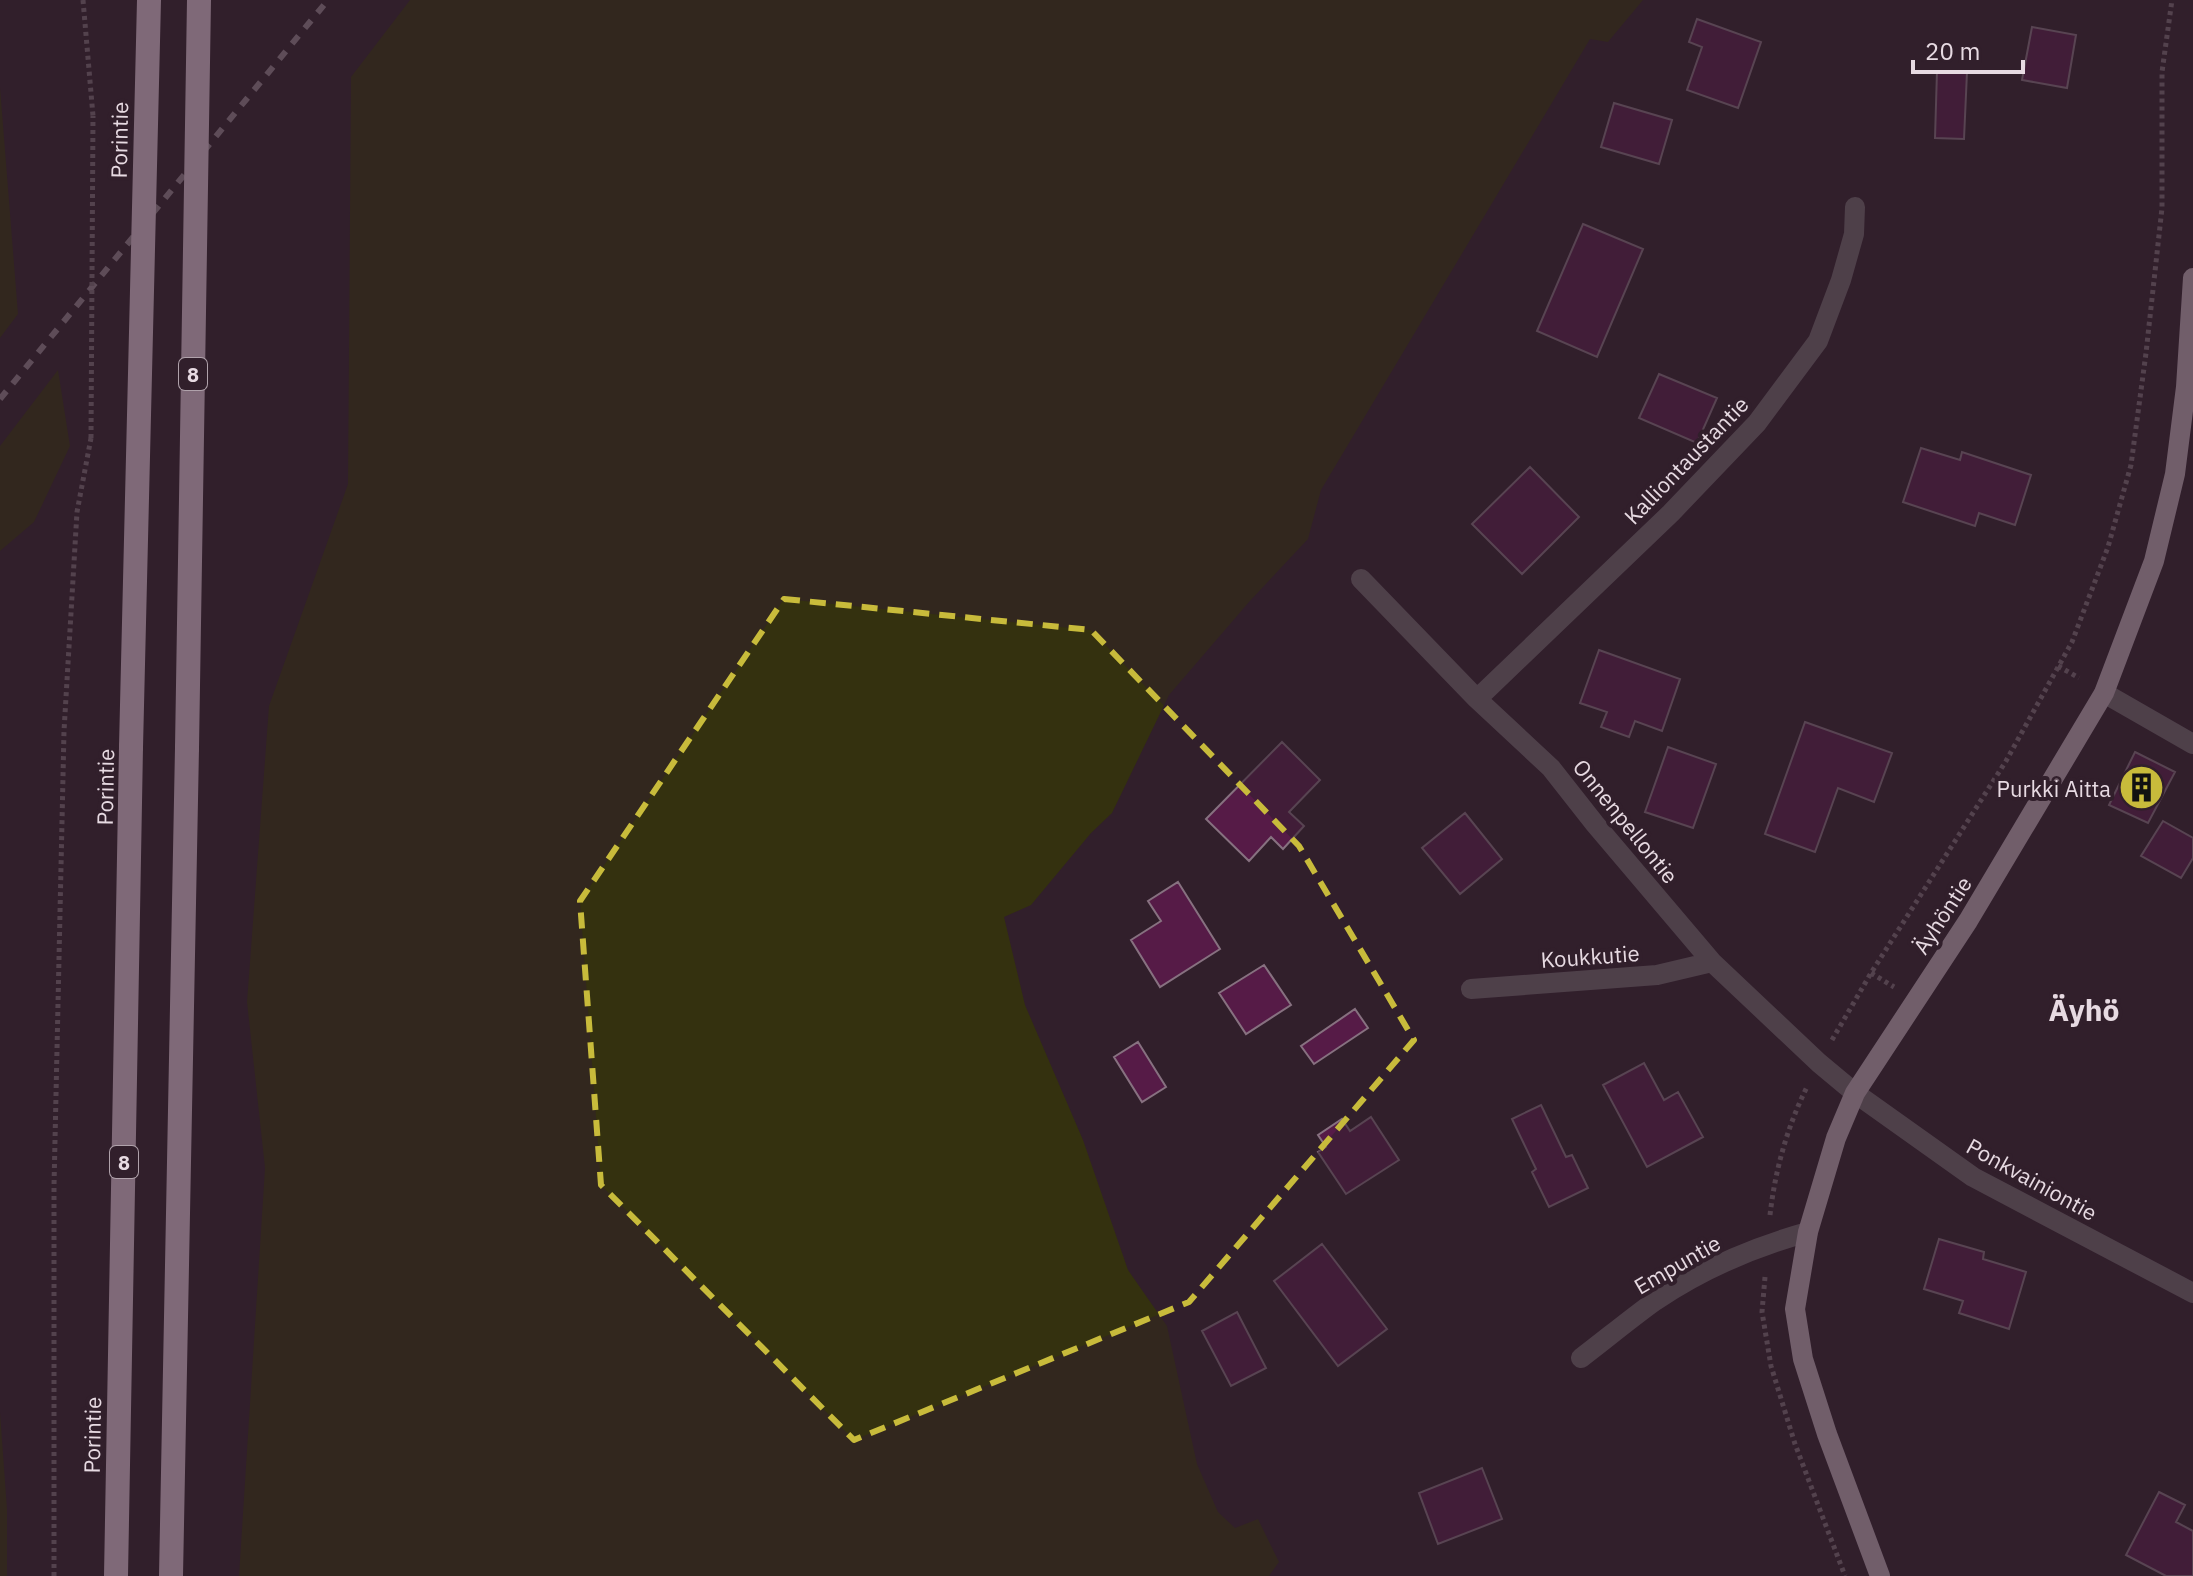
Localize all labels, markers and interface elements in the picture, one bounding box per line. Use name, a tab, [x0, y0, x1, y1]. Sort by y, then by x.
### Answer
scale bar	[1913, 24, 2023, 74]
text: 20 m	[1925, 35, 1980, 67]
street label: Porintie	[104, 101, 134, 179]
road number: 8	[179, 358, 207, 390]
street label: Kalliontaustantie	[1617, 390, 1755, 530]
street label: Porintie	[90, 748, 120, 826]
street label: Onnenpellontie	[1567, 753, 1685, 889]
building icon: Purkki Aitta	[2118, 764, 2166, 812]
place label: Purkki Aitta	[1997, 774, 2111, 803]
street label: Äyhöntie	[1906, 870, 1978, 960]
street label: Koukkutie	[1540, 938, 1640, 974]
district label: Äyhö	[2049, 990, 2119, 1029]
street label: Ponkvainiontie	[1962, 1131, 2102, 1227]
road number: 8	[110, 1146, 138, 1178]
street label: Empuntie	[1629, 1228, 1725, 1300]
street label: Porintie	[77, 1396, 107, 1474]

